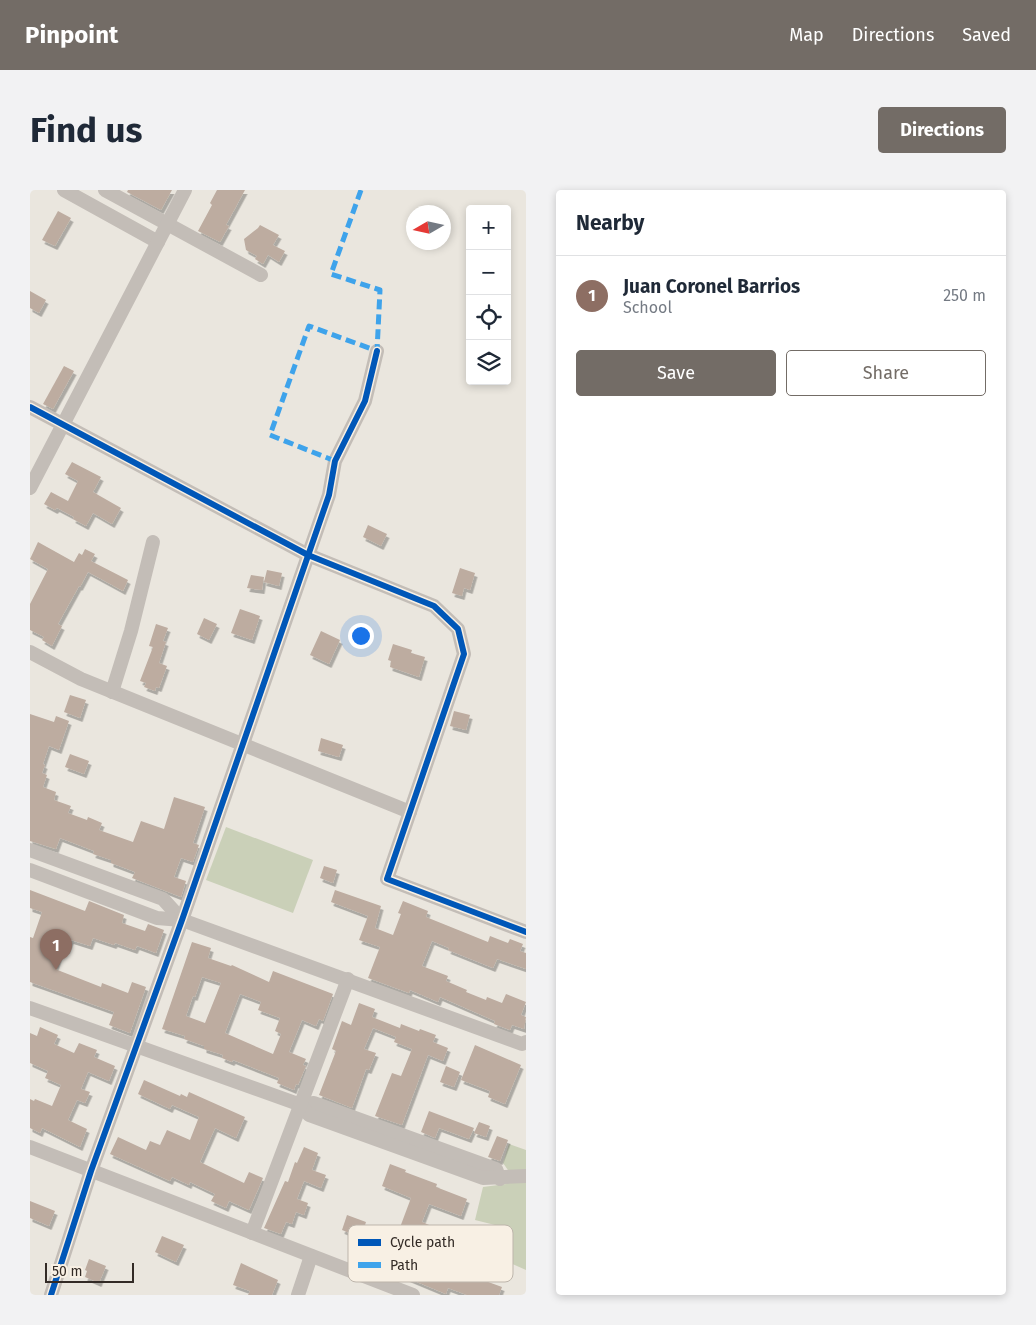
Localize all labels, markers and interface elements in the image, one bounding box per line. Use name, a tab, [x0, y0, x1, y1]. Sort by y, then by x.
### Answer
text: Pinpoint	[25, 21, 118, 49]
text: Map	[789, 24, 824, 46]
text: Directions	[852, 24, 934, 46]
text: Saved	[962, 24, 1011, 46]
button: Directions	[878, 107, 1006, 153]
text: Find us	[30, 109, 142, 151]
north arrow	[406, 205, 451, 250]
map controls	[466, 205, 511, 385]
button: +	[466, 205, 511, 250]
text: Nearby	[576, 210, 644, 236]
button: −	[466, 250, 511, 295]
text: Juan Coronel Barrios	[623, 275, 800, 298]
text: 1	[588, 286, 596, 305]
text: 250 m	[943, 286, 986, 305]
button: locate	[466, 295, 511, 340]
text: School	[623, 298, 672, 317]
button: layers	[466, 340, 511, 385]
button: Save	[576, 350, 776, 396]
button: Share	[786, 350, 986, 396]
your location	[348, 623, 374, 649]
pin: 1	[40, 929, 72, 970]
legend	[348, 1225, 513, 1282]
text: Cycle path	[390, 1234, 455, 1251]
text: Path	[390, 1257, 418, 1274]
scale bar	[45, 1260, 134, 1283]
text: 50 m	[52, 1263, 83, 1280]

